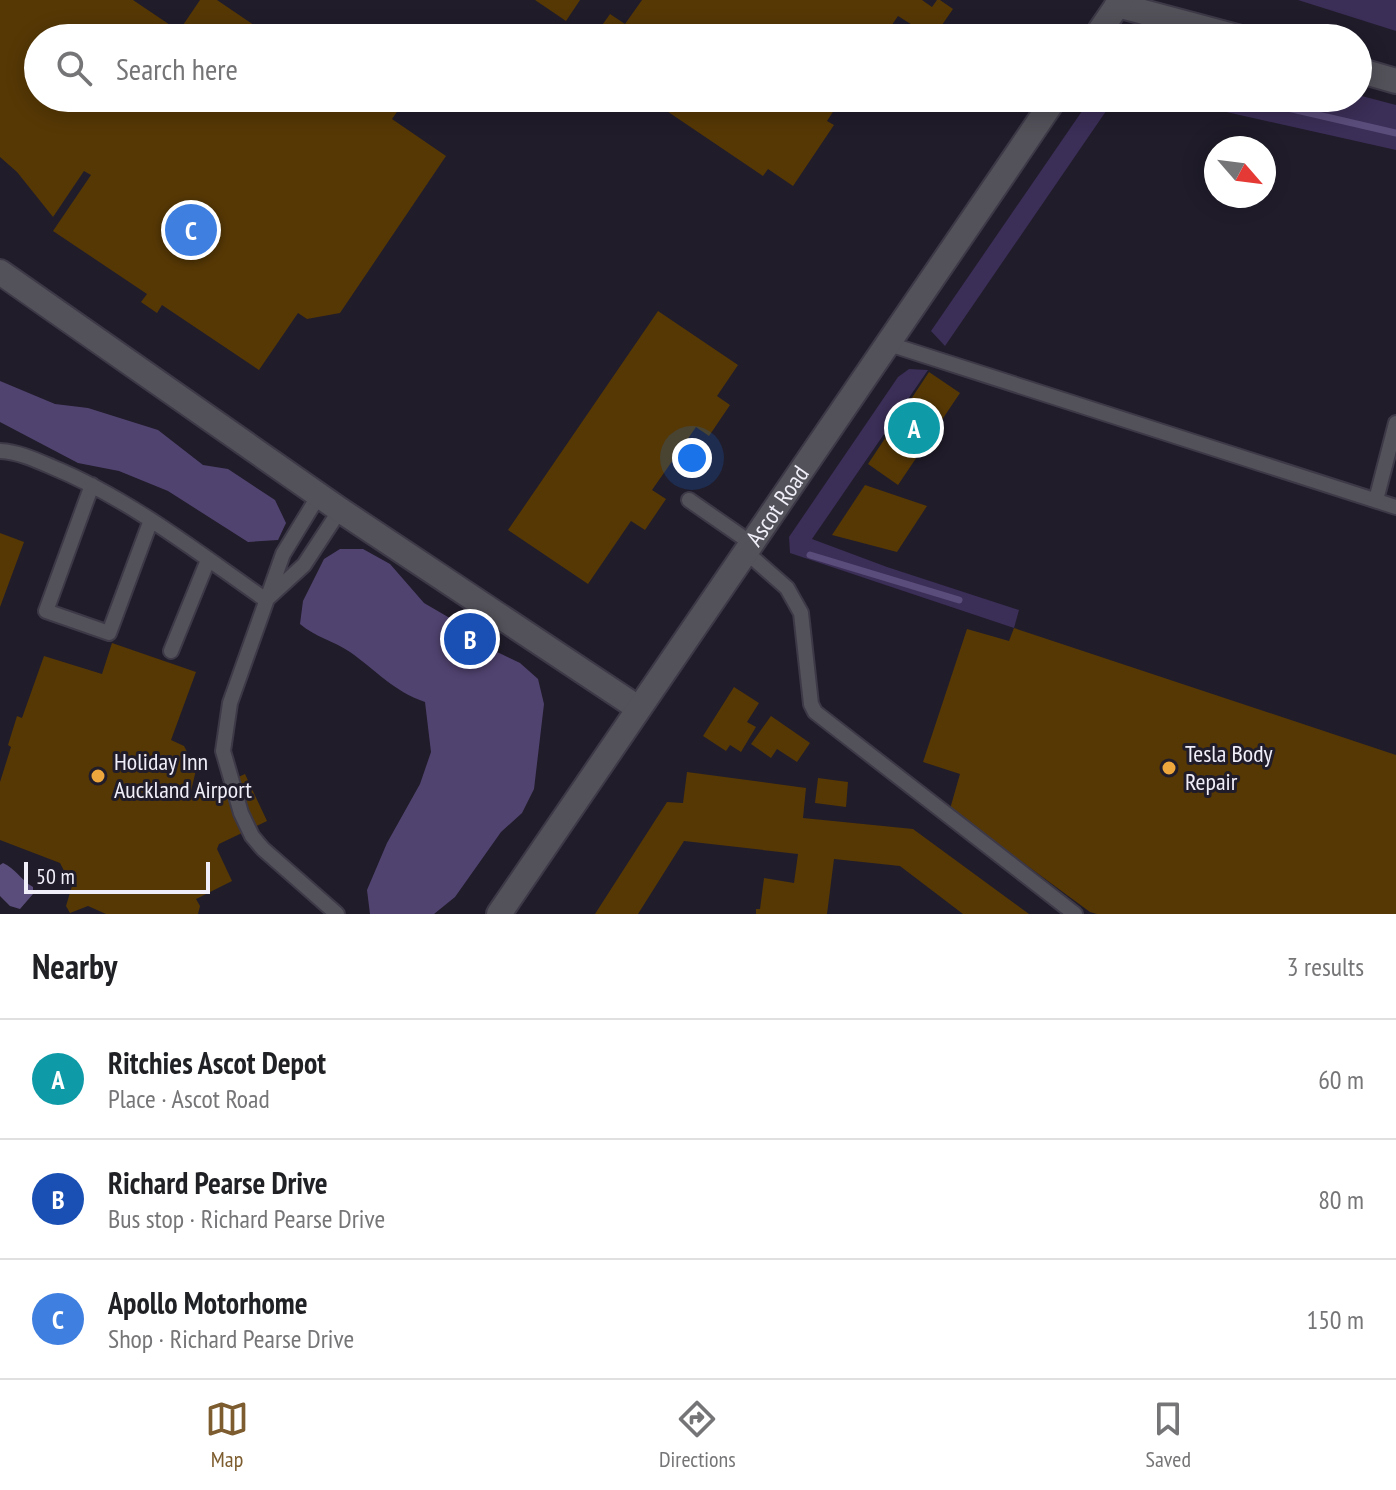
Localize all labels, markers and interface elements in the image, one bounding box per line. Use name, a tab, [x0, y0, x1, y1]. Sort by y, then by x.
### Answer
search box	[24, 24, 1372, 112]
icon: search	[52, 46, 96, 90]
text: Search here	[116, 49, 238, 88]
north arrow	[1204, 136, 1276, 208]
pin: C	[165, 200, 217, 260]
pin: A	[888, 398, 940, 458]
your location	[672, 438, 712, 478]
street label: Ascot Road	[739, 460, 816, 552]
pin: B	[444, 609, 496, 669]
place label: Tesla Body Repair	[1185, 738, 1273, 797]
place label: Holiday Inn Auckland Airport	[114, 746, 252, 805]
marker: Tesla Body Repair	[1160, 759, 1178, 777]
marker: Holiday Inn Auckland Airport	[89, 767, 107, 785]
scale bar	[24, 858, 210, 894]
text: 50 m	[36, 862, 75, 890]
text: Nearby	[32, 944, 117, 988]
text: 3 results	[1287, 950, 1364, 983]
text: Ritchies Ascot Depot	[108, 1043, 326, 1082]
text: A	[51, 1063, 65, 1096]
text: 60 m	[1318, 1063, 1364, 1096]
text: Place · Ascot Road	[108, 1082, 270, 1115]
text: Richard Pearse Drive	[108, 1163, 328, 1202]
text: B	[52, 1183, 64, 1216]
text: 80 m	[1318, 1183, 1364, 1216]
text: Bus stop · Richard Pearse Drive	[108, 1202, 385, 1235]
text: Apollo Motorhome	[108, 1283, 308, 1322]
text: C	[52, 1303, 64, 1336]
text: 150 m	[1306, 1303, 1364, 1336]
text: Shop · Richard Pearse Drive	[108, 1322, 354, 1355]
tab: Map	[205, 1397, 249, 1473]
tab: Directions	[659, 1397, 736, 1473]
tab: Saved	[1146, 1397, 1191, 1473]

